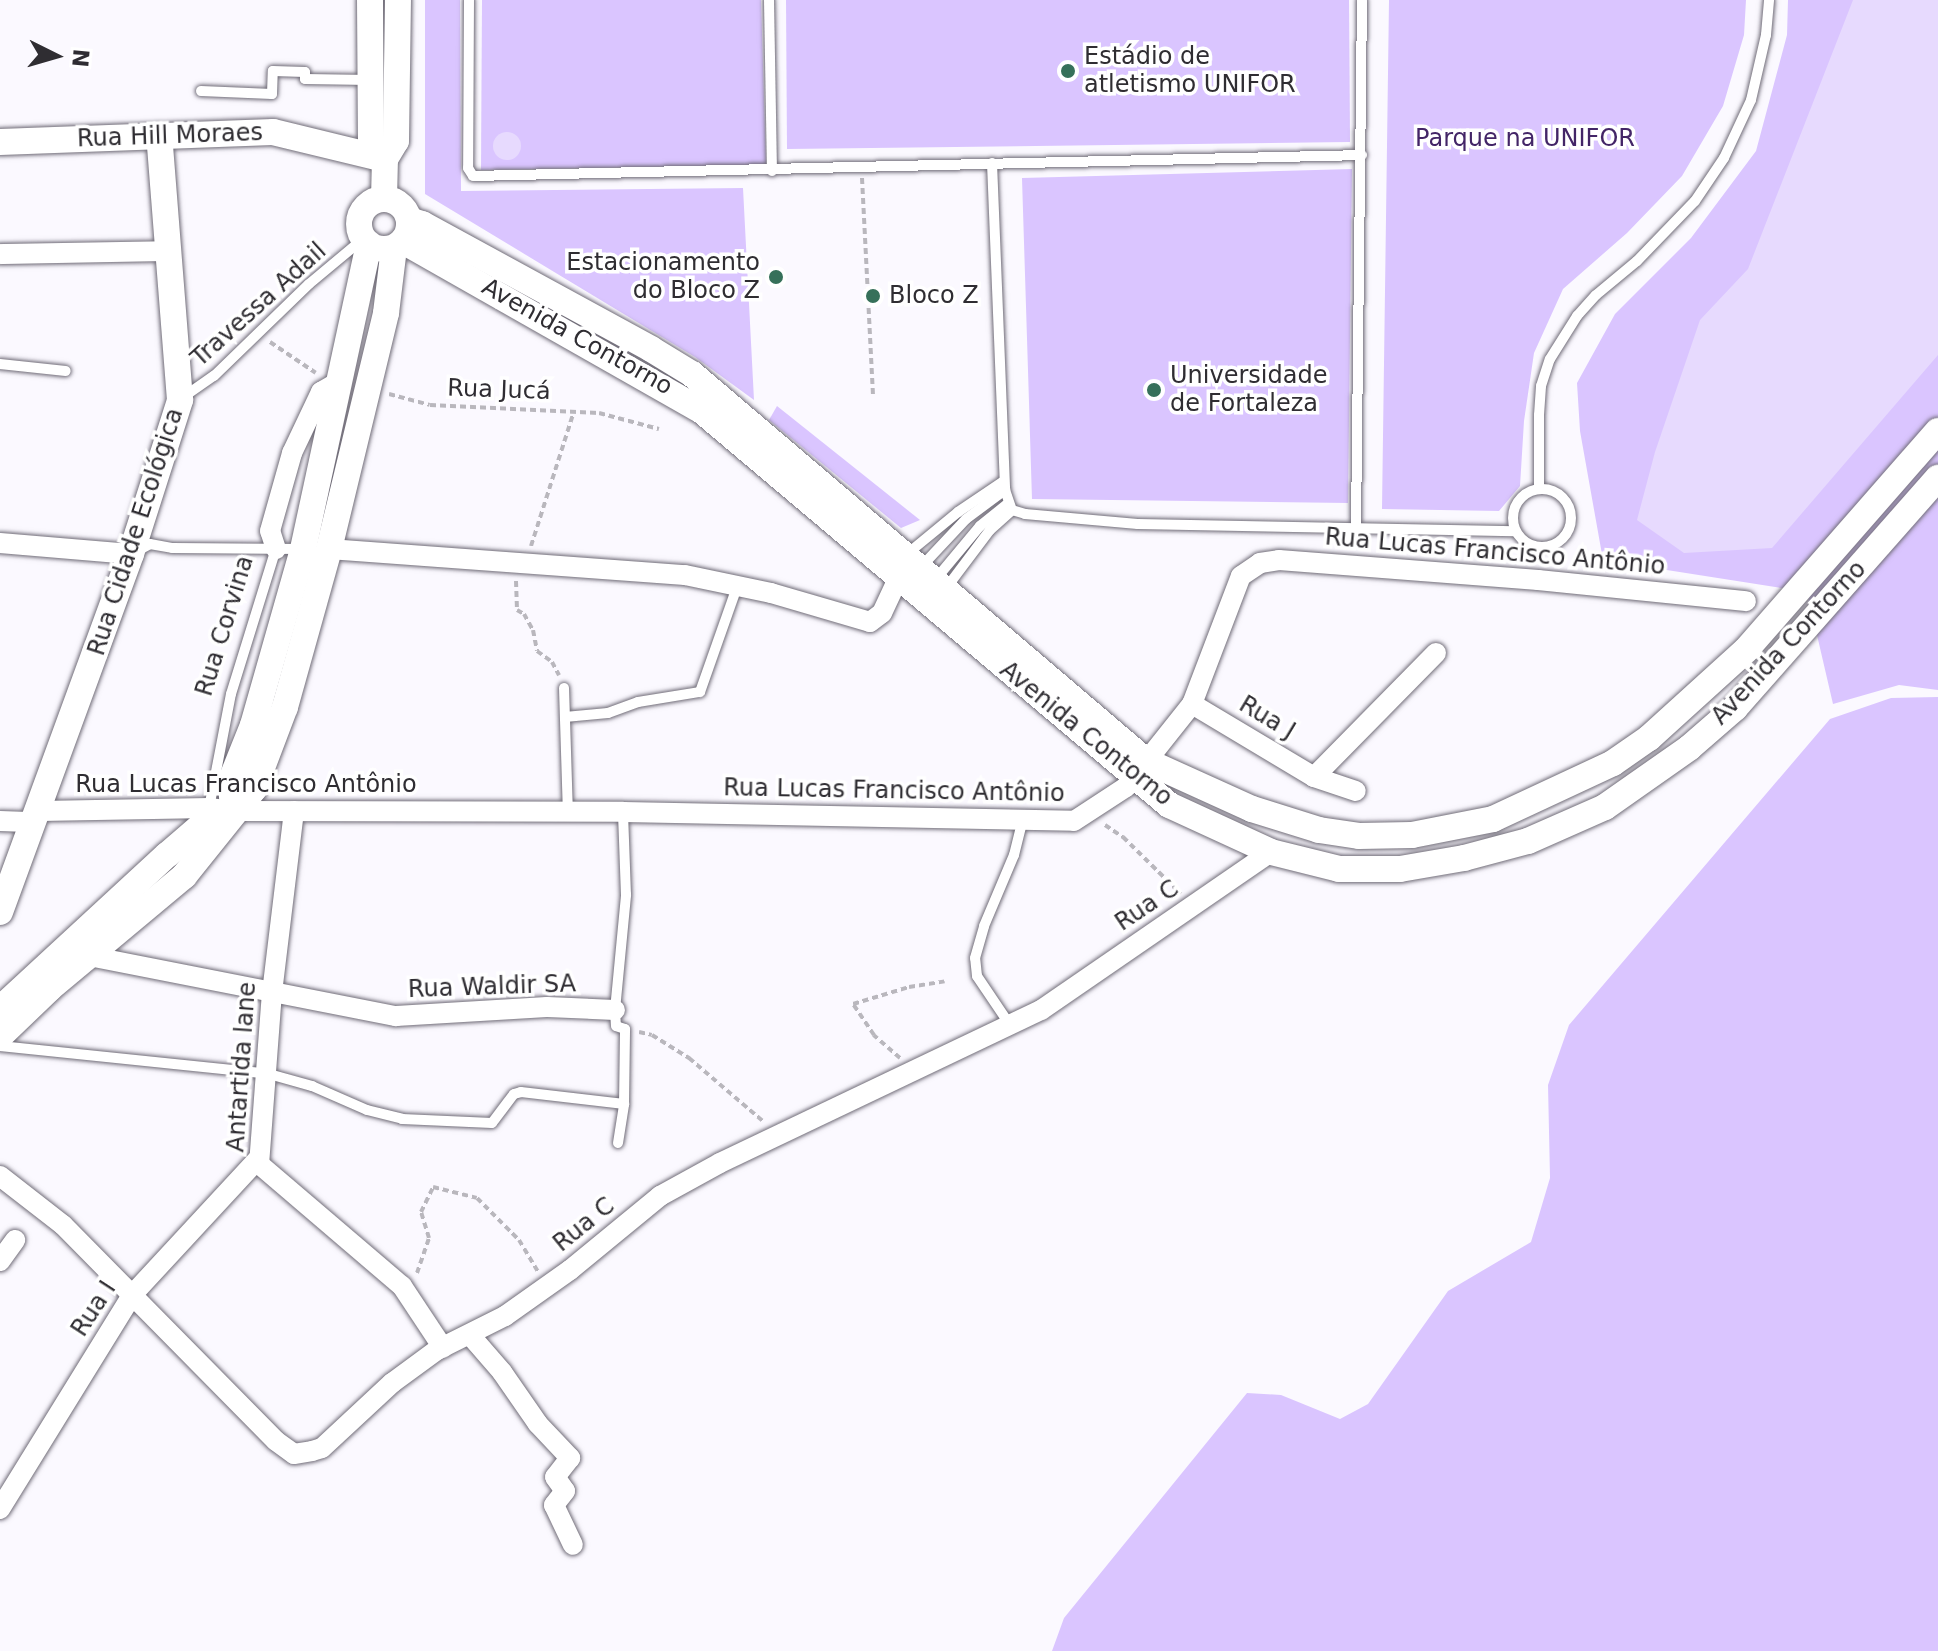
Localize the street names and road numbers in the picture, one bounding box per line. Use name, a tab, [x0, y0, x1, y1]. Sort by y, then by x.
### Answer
street label: Rua Hill Moraes	[77, 118, 263, 154]
street label: Travessa Adail	[186, 237, 332, 373]
street label: Avenida Contorno	[477, 273, 677, 401]
street label: Rua Jucá	[447, 374, 551, 406]
street label: Rua Cidade Ecológica	[82, 405, 190, 659]
street label: Rua Lucas Francisco Antônio	[1324, 523, 1666, 581]
street label: Rua Corvina	[190, 552, 260, 700]
street label: Avenida Contorno	[1706, 555, 1872, 731]
street label: Avenida Contorno	[994, 656, 1178, 812]
street label: Rua J	[1234, 690, 1300, 746]
street label: Rua Lucas Francisco Antônio	[75, 771, 417, 799]
street label: Rua Lucas Francisco Antônio	[723, 774, 1065, 808]
street label: Rua C	[1110, 875, 1184, 937]
street label: Rua Waldir SA	[407, 970, 577, 1004]
street label: Antartida lane	[222, 981, 262, 1153]
street label: Rua C	[548, 1192, 620, 1258]
street label: Rua I	[66, 1276, 122, 1342]

